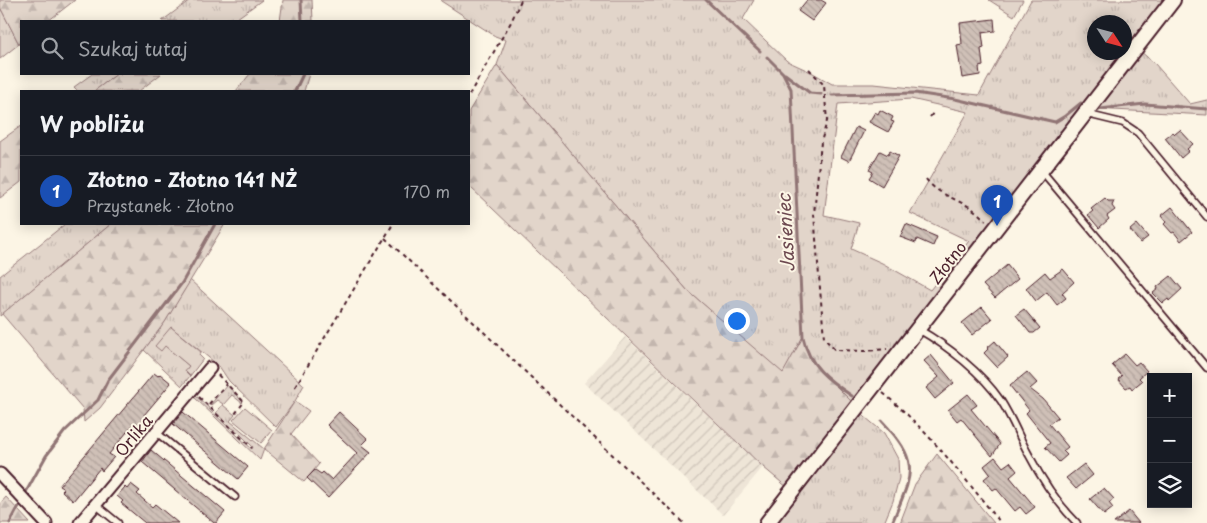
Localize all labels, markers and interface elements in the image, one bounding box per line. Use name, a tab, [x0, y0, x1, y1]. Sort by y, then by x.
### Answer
north arrow	[1087, 15, 1132, 60]
search box	[20, 20, 470, 75]
icon: search	[38, 34, 66, 62]
text: Szukaj tutaj	[78, 34, 188, 62]
text: W pobliżu	[40, 107, 145, 139]
text: Złotno - Złotno 141 NŻ	[87, 165, 297, 193]
text: 1	[52, 179, 60, 203]
text: 170 m	[404, 179, 450, 203]
pin: 1	[981, 185, 1013, 226]
water label: Jasieniec	[769, 192, 801, 273]
text: Przystanek · Złotno	[87, 193, 234, 217]
street label: Złotno	[923, 235, 971, 289]
your location	[724, 308, 750, 334]
map controls	[1147, 373, 1192, 508]
button: +	[1147, 373, 1192, 418]
street label: Orlika	[108, 409, 158, 461]
button: −	[1147, 418, 1192, 463]
button: layers	[1147, 463, 1192, 508]

